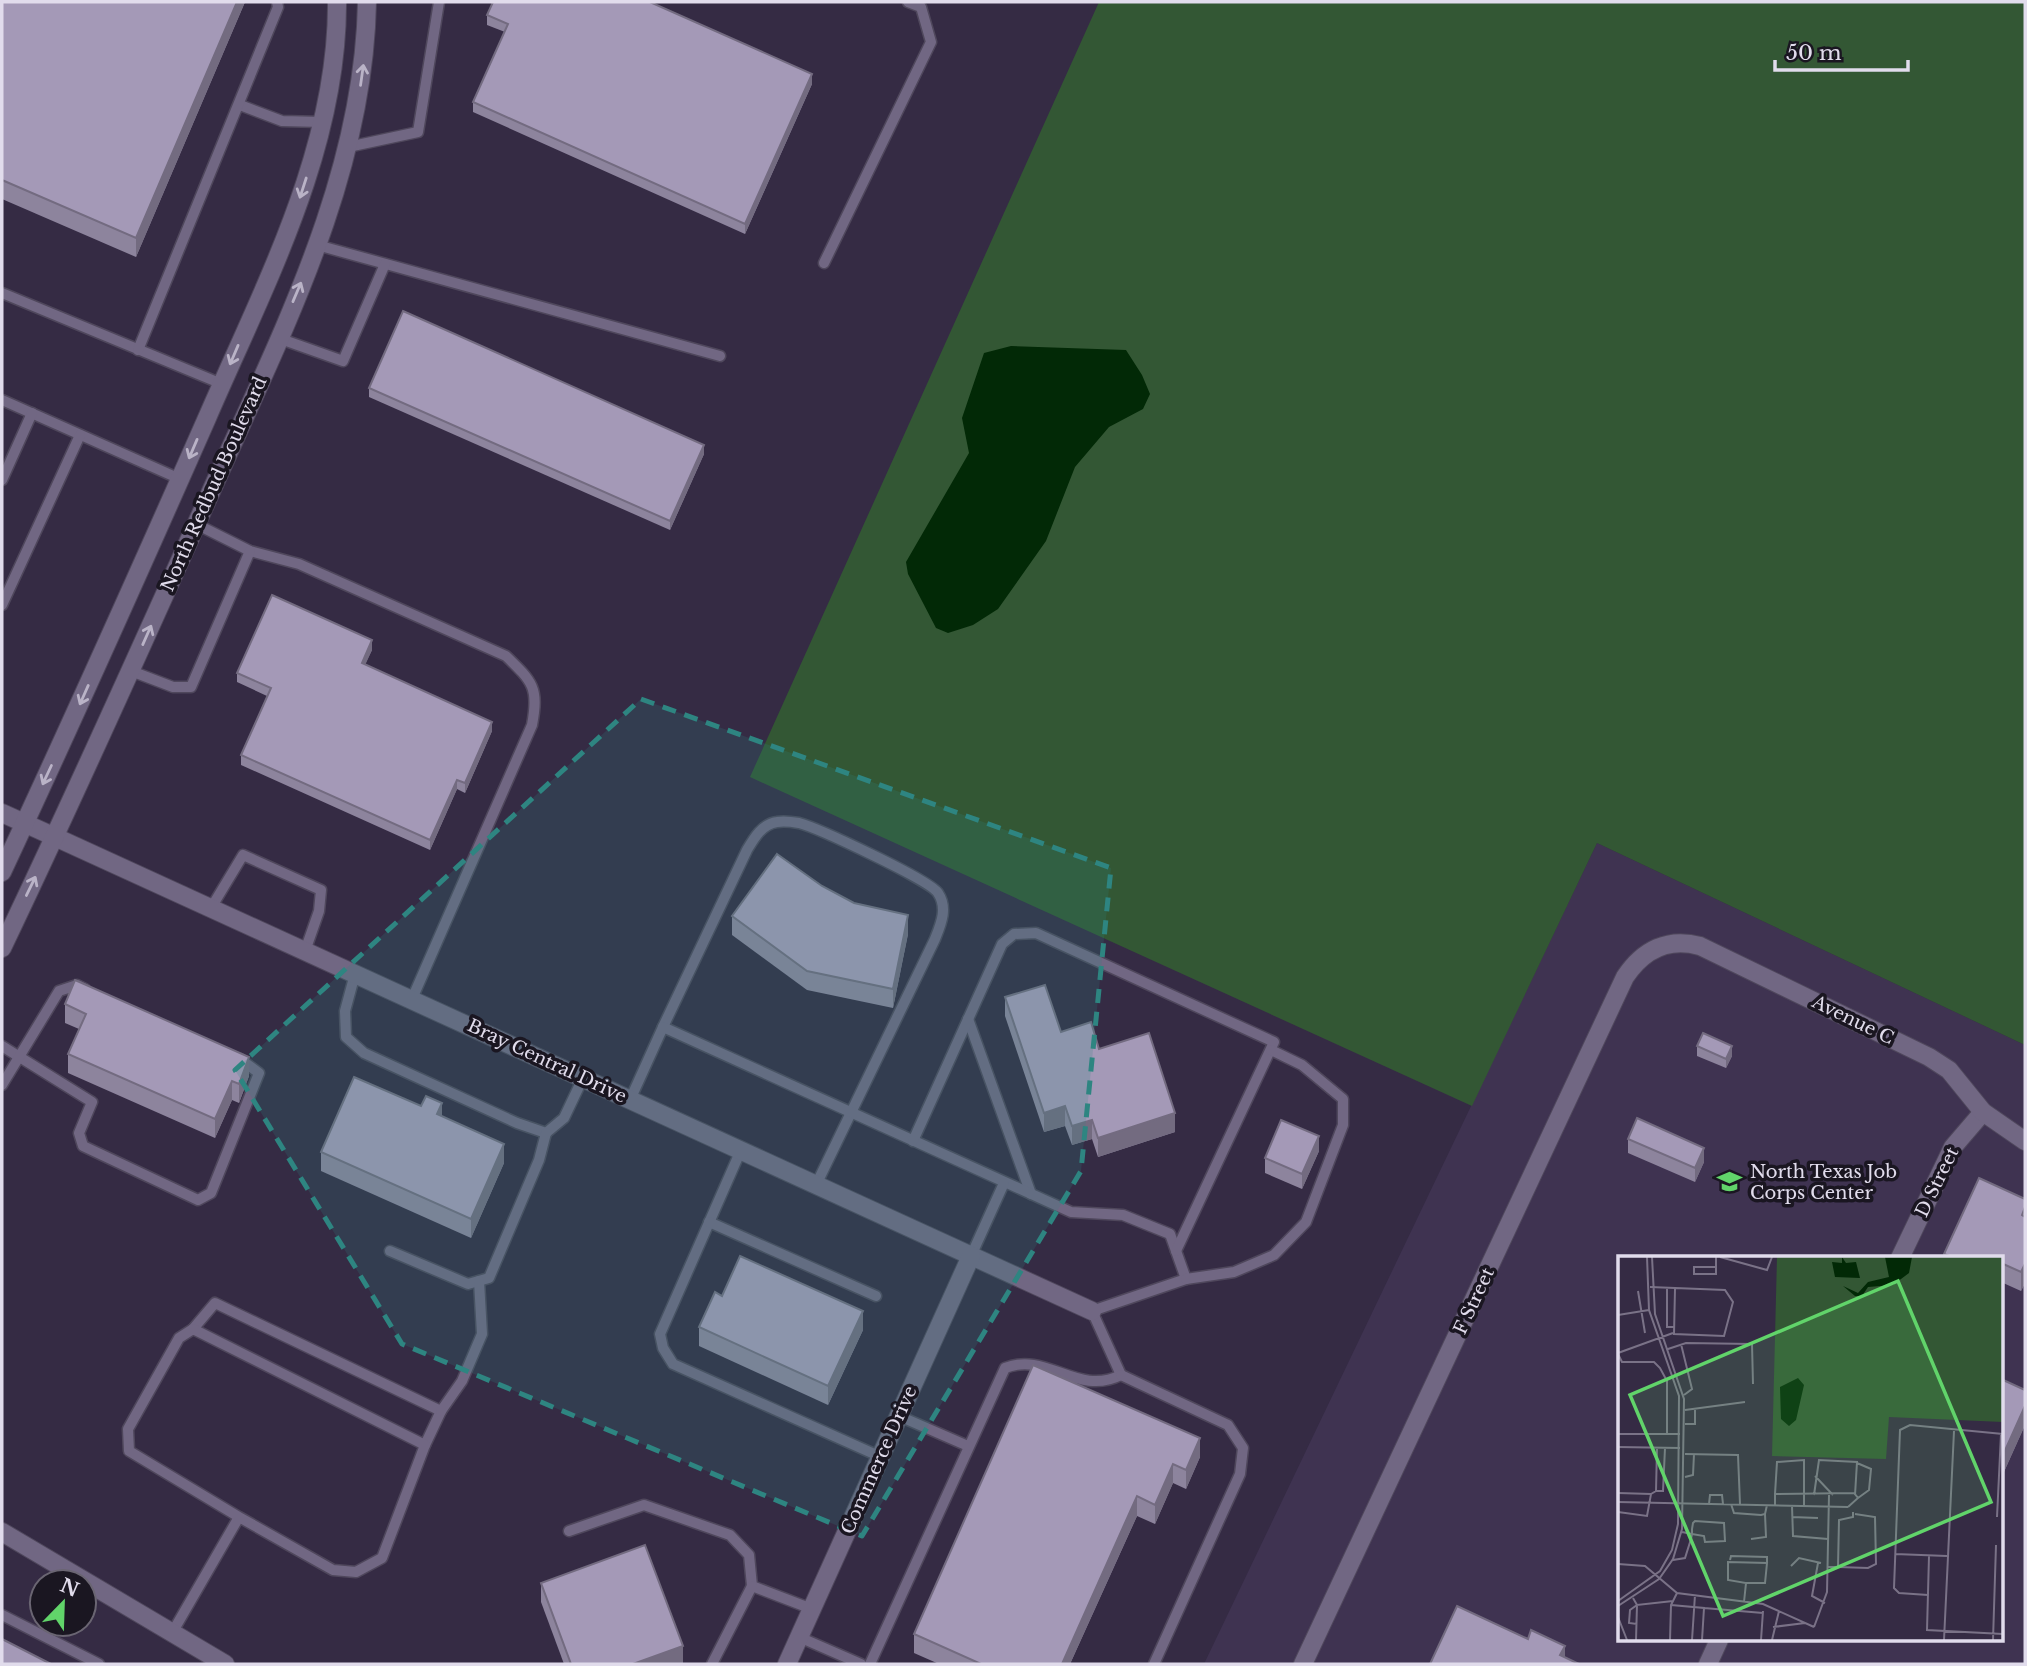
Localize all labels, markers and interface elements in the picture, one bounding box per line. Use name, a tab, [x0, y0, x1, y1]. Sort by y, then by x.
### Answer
scale bar	[1775, 28, 1908, 72]
text: 50 m	[1786, 40, 1842, 66]
one-way arrow	[355, 64, 368, 87]
one-way arrow	[295, 176, 308, 198]
one-way arrow	[292, 282, 305, 303]
one-way arrow	[227, 344, 240, 365]
street label: North Redbud Boulevard	[157, 373, 271, 595]
one-way arrow	[186, 438, 199, 459]
one-way arrow	[141, 625, 154, 646]
one-way arrow	[77, 684, 90, 705]
one-way arrow	[40, 764, 53, 785]
one-way arrow	[25, 876, 39, 897]
street label: Avenue C	[1808, 990, 1897, 1049]
street label: Bray Central Drive	[464, 1014, 630, 1108]
street label: D Street	[1911, 1143, 1963, 1221]
place label: North Texas Job Corps Center	[1750, 1161, 1897, 1204]
school or university icon: North Texas Job Corps Center	[1716, 1168, 1744, 1196]
inset map	[1618, 1256, 2002, 1642]
street label: F Street	[1449, 1264, 1499, 1338]
street label: Commerce Drive	[836, 1382, 922, 1538]
north arrow	[28, 1568, 98, 1638]
text: N	[57, 1574, 82, 1602]

